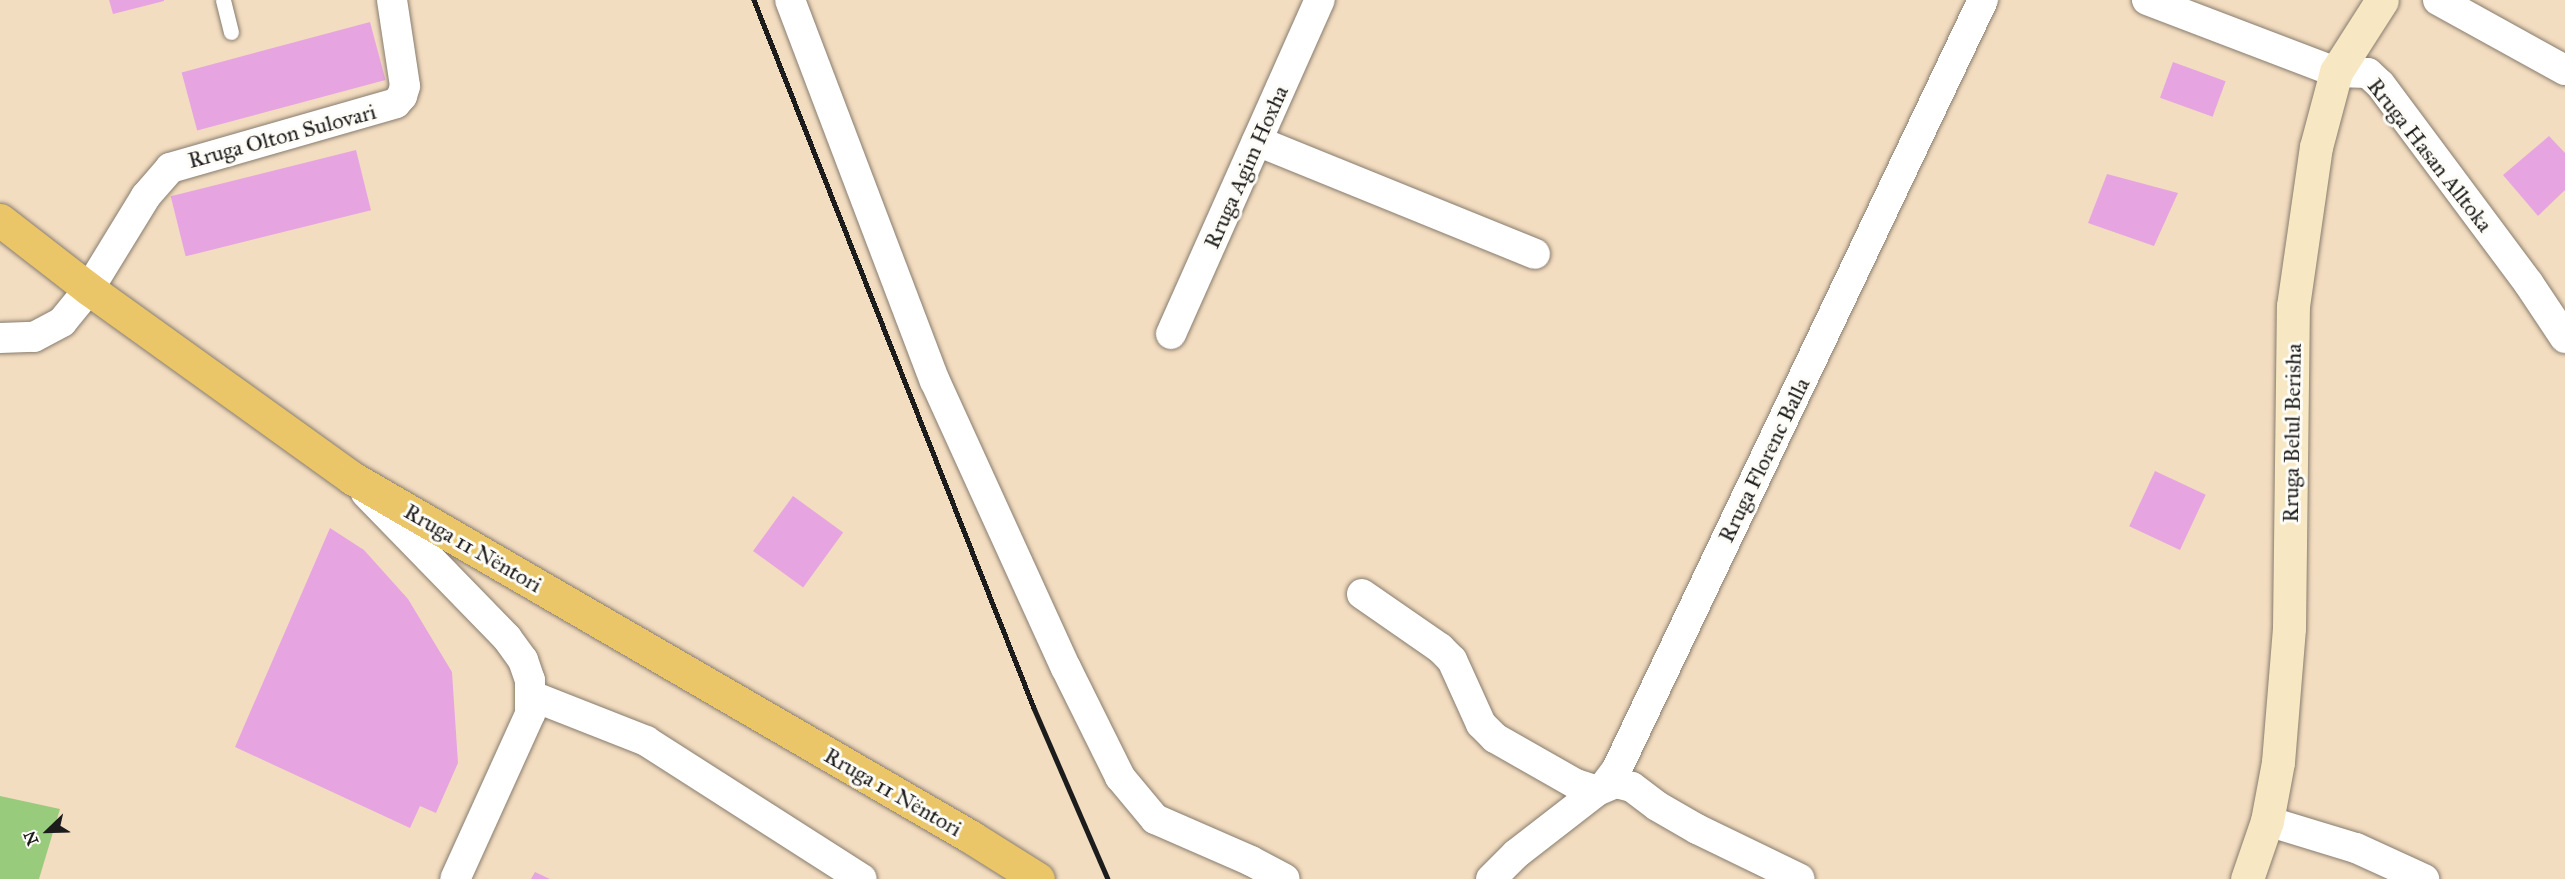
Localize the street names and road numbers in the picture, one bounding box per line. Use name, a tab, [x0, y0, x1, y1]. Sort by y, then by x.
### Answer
street label: Rruga Hasan Alltoka	[2362, 73, 2498, 237]
street label: Rruga Agim Hoxha	[1198, 82, 1294, 252]
street label: Rruga Olton Sulovari	[185, 98, 379, 174]
street label: Rruga Belul Berisha	[2277, 343, 2307, 523]
street label: Rruga Florenc Balla	[1713, 374, 1815, 546]
street label: Rruga 11 Nëntori	[399, 498, 547, 598]
street label: Rruga 11 Nëntori	[819, 742, 967, 842]

